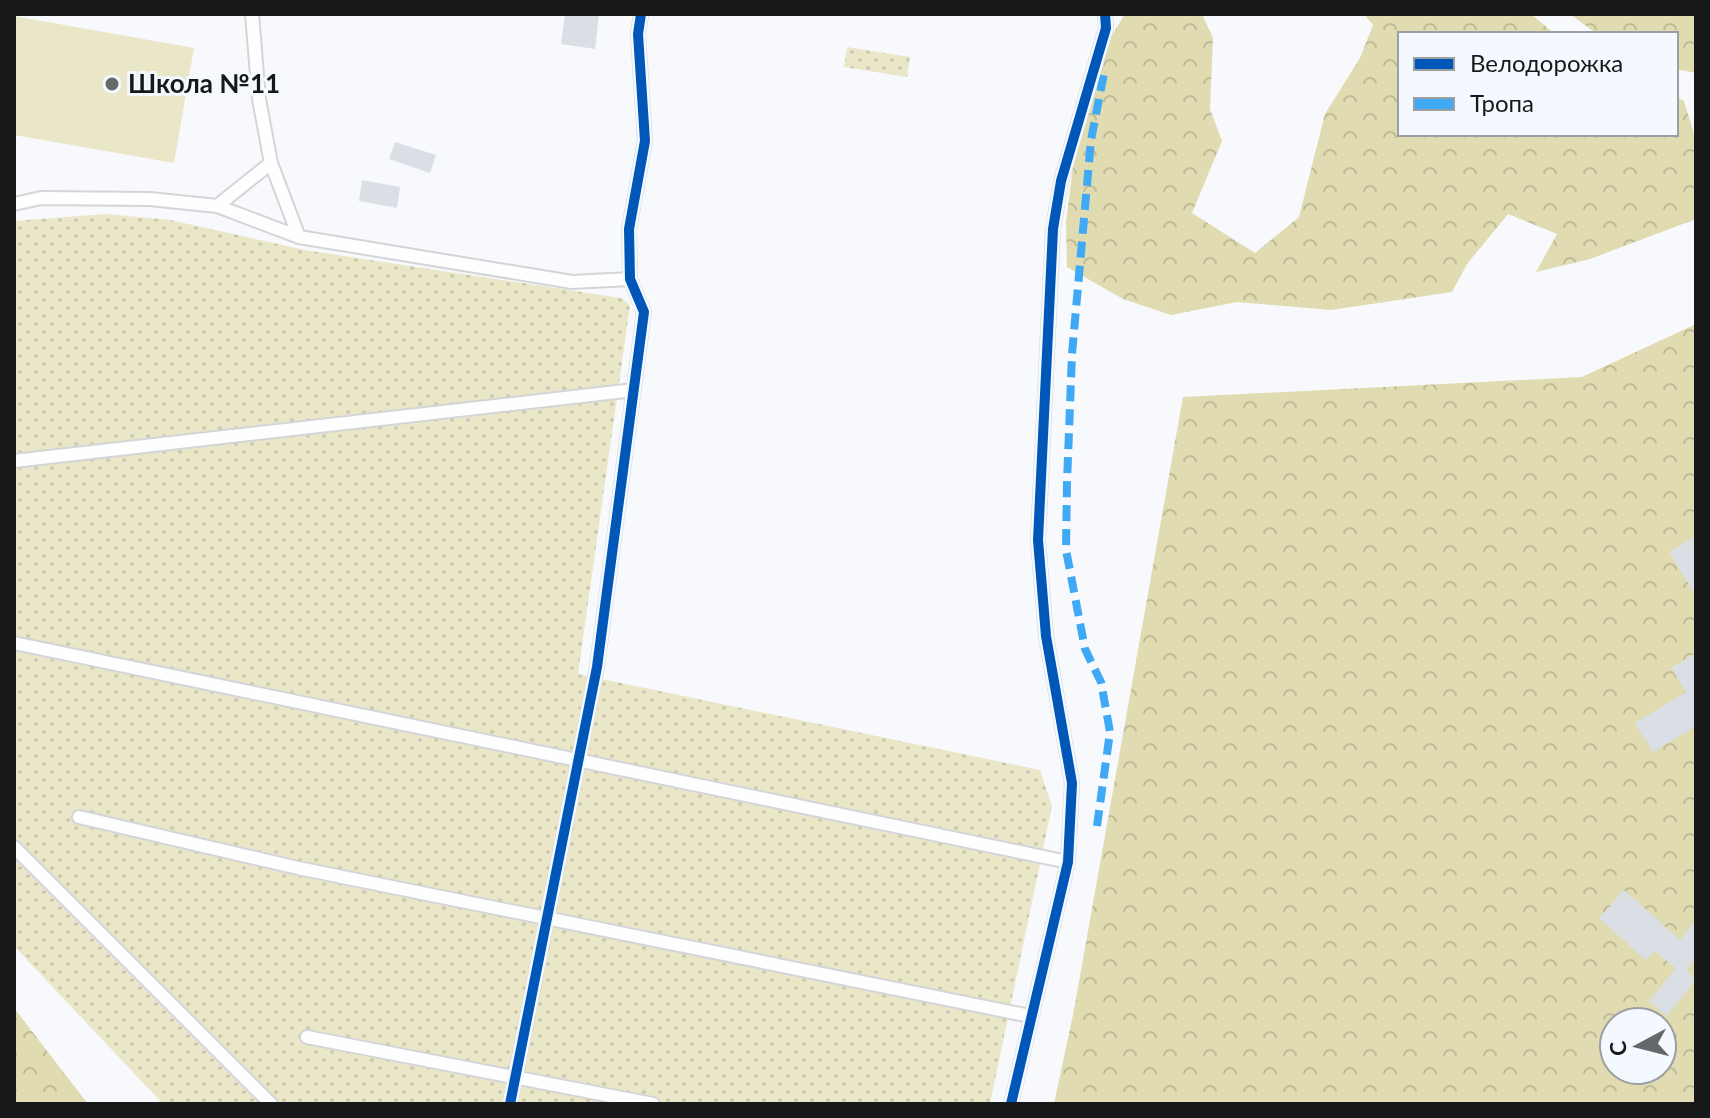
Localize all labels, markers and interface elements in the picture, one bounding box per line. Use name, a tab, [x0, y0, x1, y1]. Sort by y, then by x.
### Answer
legend	[1398, 32, 1678, 136]
text: Велодорожка	[1470, 48, 1623, 77]
place label: Школа №11	[128, 67, 280, 99]
marker: Школа №11	[103, 75, 121, 93]
text: Тропа	[1470, 88, 1534, 117]
north arrow	[1598, 1006, 1678, 1086]
text: С	[1603, 1039, 1632, 1057]

